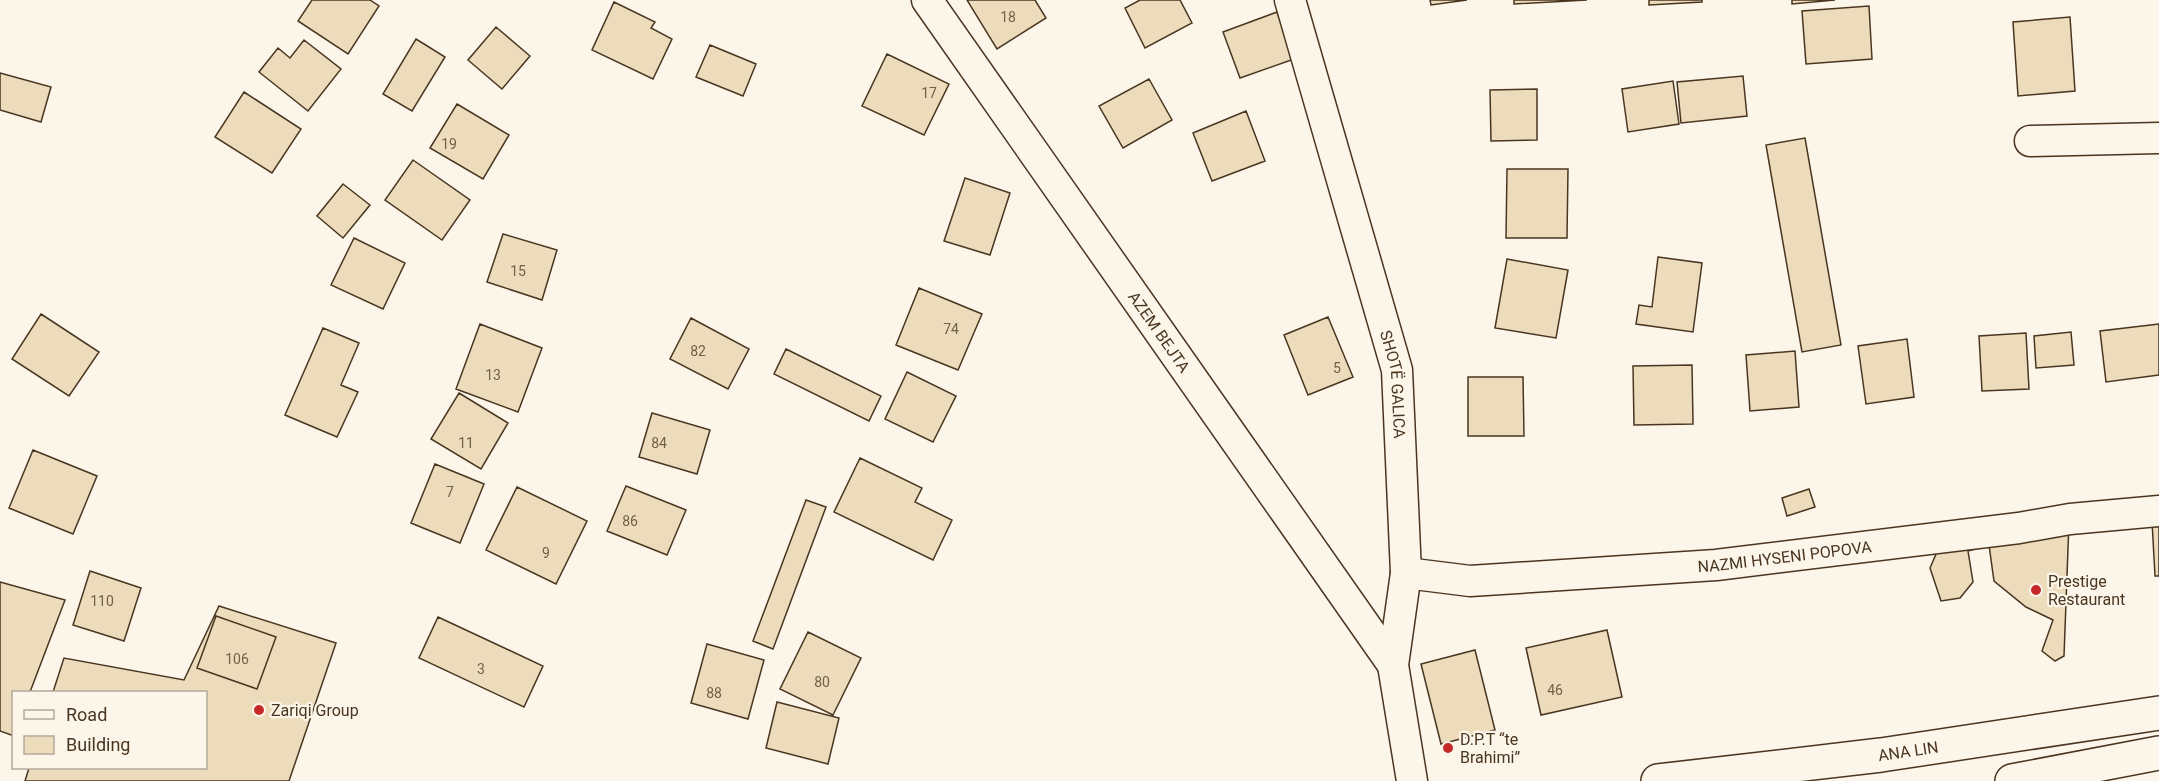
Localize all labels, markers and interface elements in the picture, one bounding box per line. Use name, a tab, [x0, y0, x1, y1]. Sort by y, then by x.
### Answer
house number: 18	[1000, 9, 1016, 25]
house number: 17	[921, 85, 937, 101]
house number: 19	[441, 136, 457, 152]
house number: 15	[510, 263, 526, 279]
street label: AZEM BEJTA	[1124, 288, 1194, 376]
house number: 74	[943, 321, 959, 337]
street label: SHOTË GALICA	[1376, 328, 1409, 440]
house number: 82	[690, 343, 706, 359]
house number: 5	[1333, 360, 1341, 376]
house number: 13	[485, 367, 501, 383]
house number: 11	[458, 435, 474, 451]
house number: 84	[651, 435, 667, 451]
house number: 7	[446, 484, 454, 500]
house number: 86	[622, 513, 638, 529]
street label: NAZMI HYSENI POPOVA	[1697, 537, 1873, 576]
house number: 9	[542, 545, 550, 561]
place label: Prestige Restaurant	[2048, 572, 2125, 609]
marker: Prestige Restaurant	[2029, 583, 2043, 597]
house number: 110	[90, 593, 114, 609]
house number: 106	[225, 651, 249, 667]
house number: 3	[477, 661, 485, 677]
house number: 80	[814, 674, 830, 690]
house number: 46	[1547, 682, 1563, 698]
house number: 88	[706, 685, 722, 701]
legend	[12, 691, 207, 769]
place label: Zariqi Group	[271, 701, 359, 720]
marker: Zariqi Group	[252, 703, 266, 717]
text: Road	[66, 704, 107, 725]
place label: D.P.T “te Brahimi”	[1460, 730, 1520, 767]
text: Building	[66, 734, 130, 755]
street label: ANA LIN	[1877, 737, 1940, 765]
marker: D.P.T “te Brahimi”	[1441, 741, 1455, 755]

